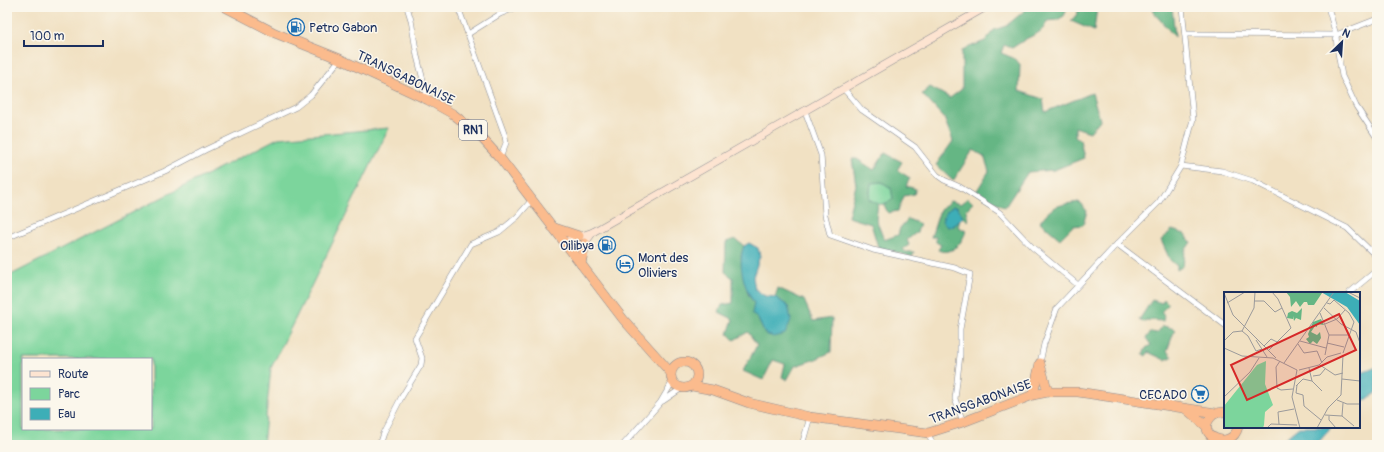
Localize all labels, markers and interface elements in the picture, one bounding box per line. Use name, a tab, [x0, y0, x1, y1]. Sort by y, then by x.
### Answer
fuel station icon: Petro Gabon	[286, 17, 306, 37]
place label: Petro Gabon	[309, 20, 377, 36]
scale bar	[24, 22, 103, 48]
north arrow	[1322, 22, 1362, 62]
text: N	[1340, 26, 1353, 41]
text: 100 m	[30, 29, 65, 44]
street label: TRANSGABONAISE	[354, 47, 457, 109]
road number: RN1	[459, 120, 487, 140]
fuel station icon: Oilibya	[597, 235, 617, 255]
place label: Oilibya	[560, 238, 594, 254]
place label: Mont des Oliviers	[638, 250, 688, 281]
hotel icon: Mont des Oliviers	[615, 254, 635, 274]
inset map	[1224, 292, 1360, 428]
legend	[22, 358, 152, 430]
text: Route	[58, 367, 88, 382]
street label: TRANSGABONAISE	[927, 376, 1034, 428]
supermarket icon: CECADO	[1190, 384, 1210, 404]
text: Parc	[58, 387, 80, 402]
place label: CECADO	[1139, 387, 1187, 403]
text: Eau	[58, 407, 76, 422]

